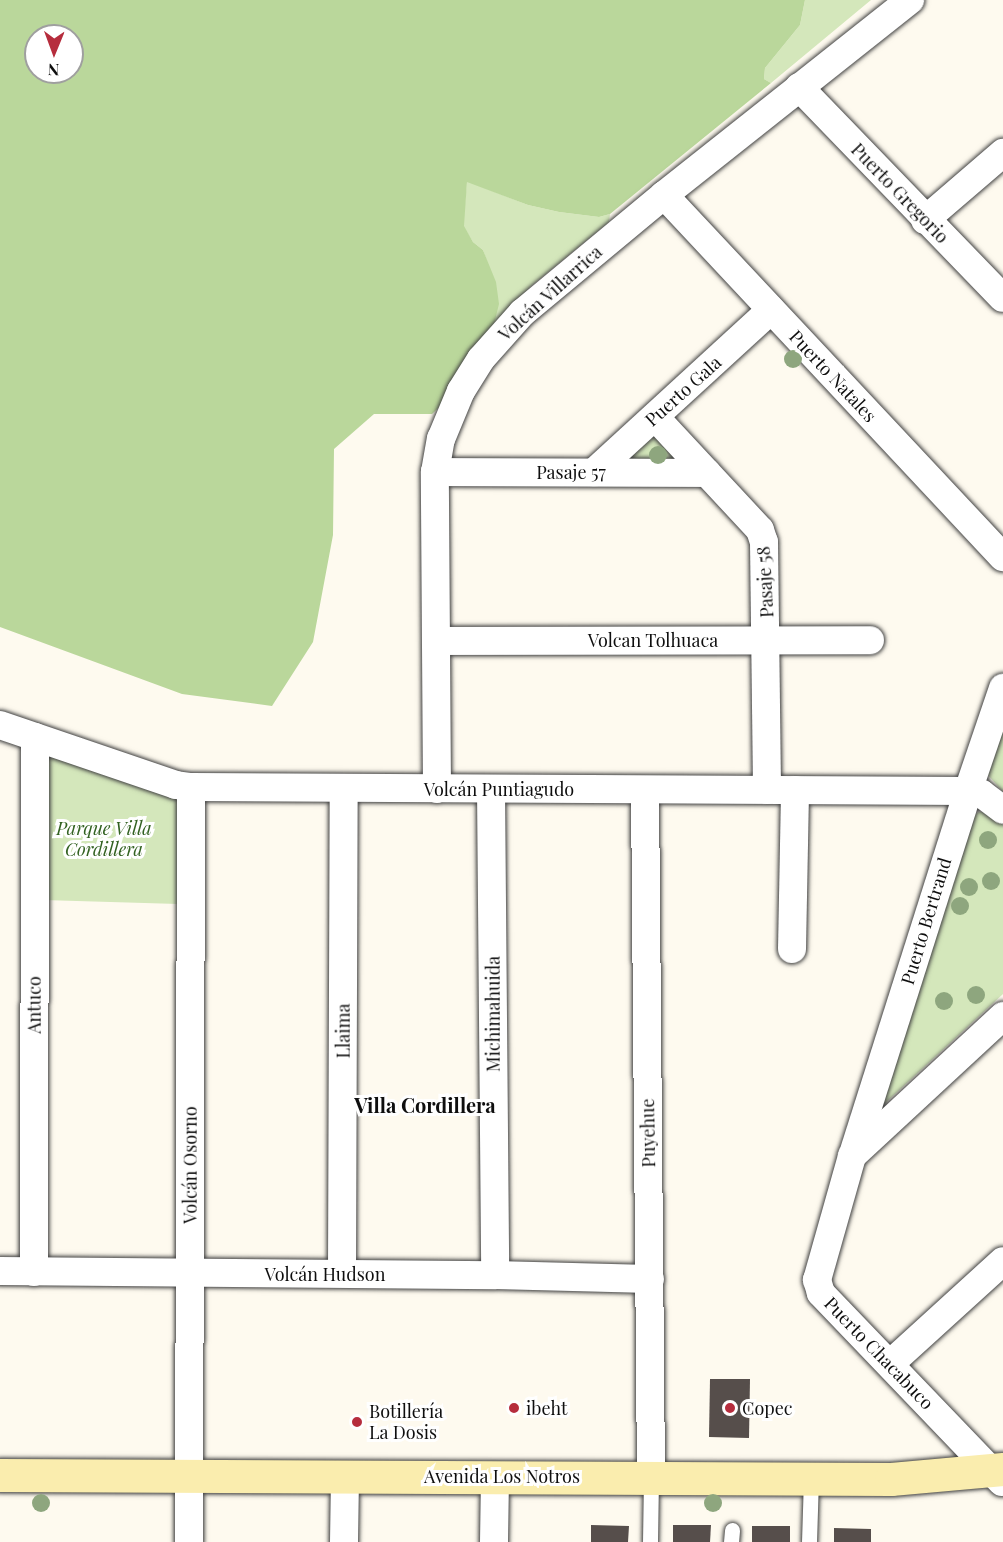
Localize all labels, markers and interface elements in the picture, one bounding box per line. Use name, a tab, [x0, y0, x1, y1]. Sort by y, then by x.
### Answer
north arrow	[24, 24, 84, 84]
text: N	[48, 60, 60, 81]
street label: Puerto Gregorio	[847, 139, 953, 247]
street label: Volcán Villarrica	[494, 241, 606, 345]
street label: Puerto Natales	[785, 326, 881, 426]
street label: Puerto Gala	[641, 351, 725, 431]
street label: Pasaje 57	[536, 461, 606, 483]
street label: Pasaje 58	[752, 546, 778, 618]
street label: Volcan Tolhuaca	[588, 629, 718, 651]
street label: Volcán Puntiagudo	[424, 778, 574, 800]
park label: Parque Villa Cordillera	[56, 818, 152, 860]
street label: Puerto Bertrand	[896, 855, 956, 987]
street label: Michimahuida	[482, 956, 504, 1072]
street label: Antuco	[23, 976, 45, 1034]
street label: Llaima	[332, 1004, 354, 1058]
district label: Villa Cordillera	[354, 1092, 496, 1116]
street label: Puyehue	[637, 1098, 659, 1168]
street label: Volcán Osorno	[179, 1106, 201, 1224]
street label: Volcán Hudson	[265, 1263, 385, 1285]
street label: Puerto Chacabuco	[820, 1292, 938, 1414]
place label: ibeht	[526, 1397, 567, 1419]
place label: Copec	[742, 1397, 793, 1419]
place label: Botillería La Dosis	[369, 1401, 443, 1444]
marker: ibeht	[507, 1401, 521, 1415]
marker: Copec	[723, 1401, 737, 1415]
marker: Botillería La Dosis	[350, 1415, 364, 1429]
street label: Avenida Los Notros	[424, 1465, 580, 1487]

